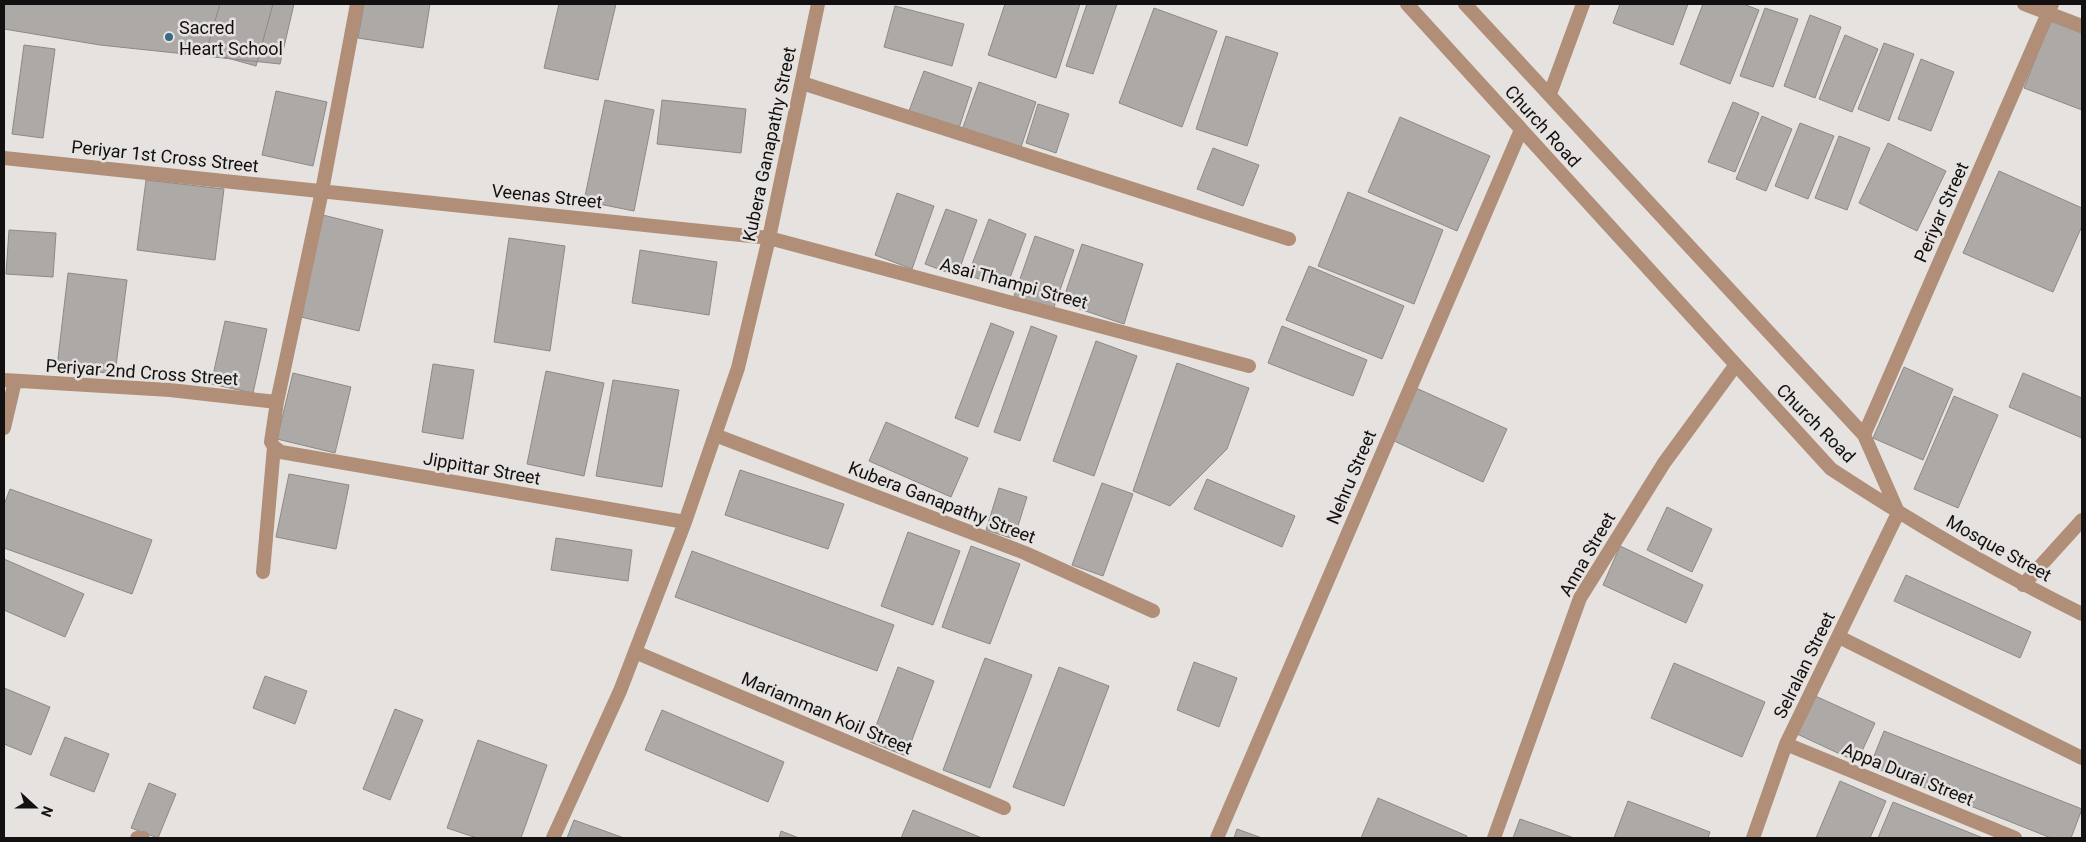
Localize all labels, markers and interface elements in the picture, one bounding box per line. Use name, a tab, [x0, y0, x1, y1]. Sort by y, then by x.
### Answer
place label: Sacred Heart School	[179, 17, 283, 59]
marker: Sacred Heart School	[163, 31, 175, 43]
street label: Kubera Ganapathy Street	[738, 45, 800, 243]
street label: Church Road	[1501, 81, 1585, 171]
street label: Periyar 1st Cross Street	[70, 136, 260, 176]
street label: Periyar Street	[1910, 159, 1972, 265]
street label: Veenas Street	[491, 180, 603, 212]
street label: Asai Thampi Street	[938, 253, 1090, 313]
street label: Periyar 2nd Cross Street	[45, 355, 239, 389]
street label: Church Road	[1772, 379, 1860, 467]
street label: Nehru Street	[1322, 427, 1380, 527]
street label: Jippittar Street	[422, 447, 542, 489]
street label: Kubera Ganapathy Street	[846, 457, 1039, 547]
street label: Anna Street	[1555, 508, 1619, 600]
street label: Mosque Street	[1943, 510, 2055, 586]
street label: Selralan Street	[1769, 608, 1839, 722]
street label: Mariamman Koil Street	[738, 667, 916, 759]
street label: Appa Durai Street	[1839, 738, 1977, 810]
north arrow	[10, 782, 60, 832]
text: N	[38, 804, 56, 819]

